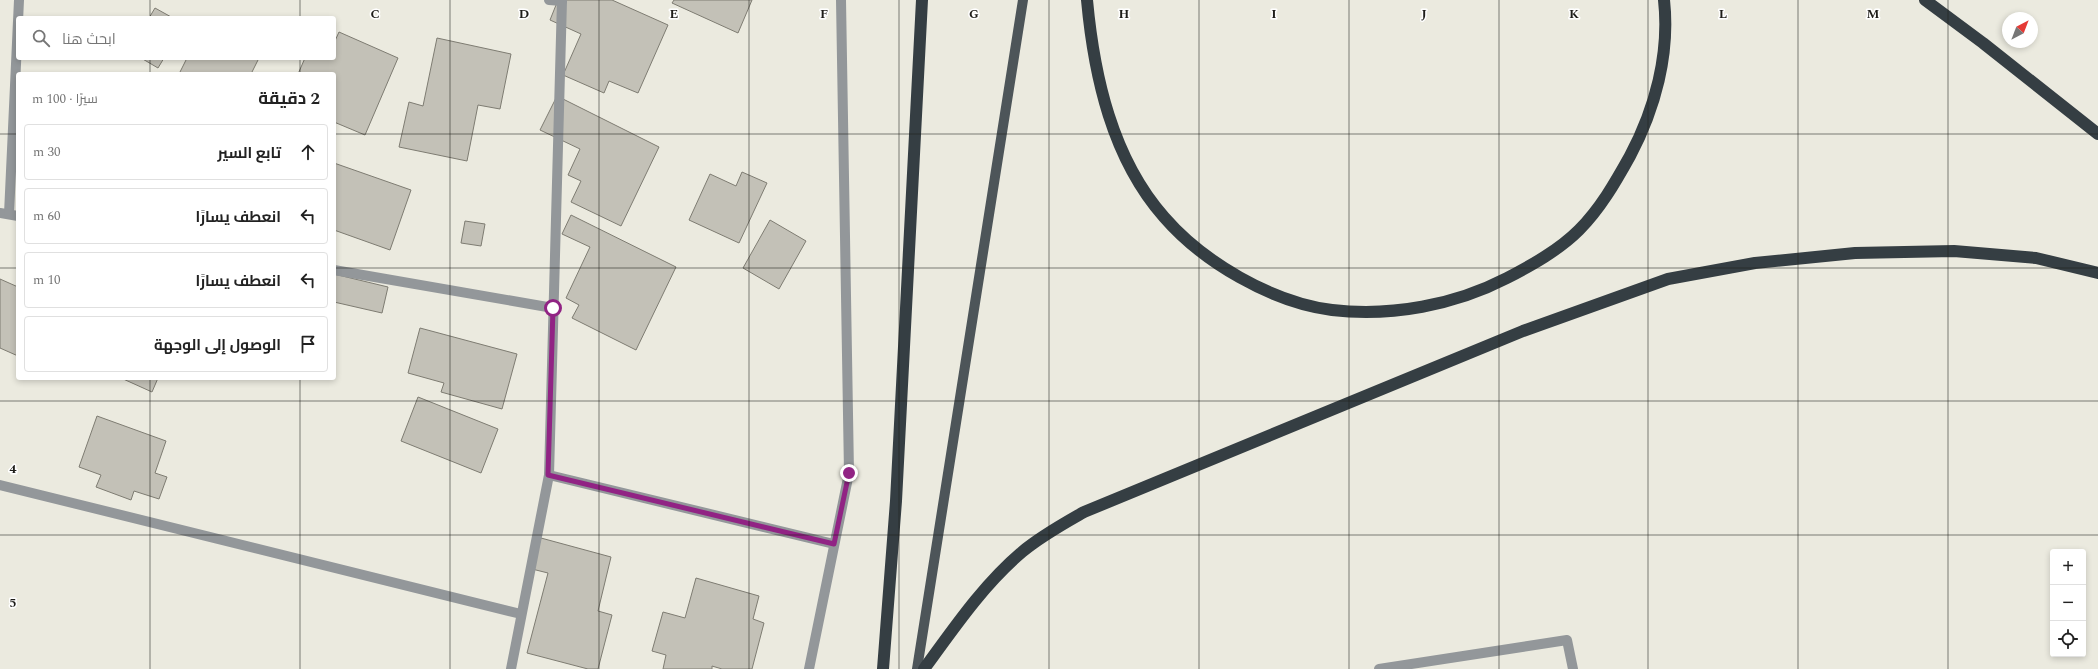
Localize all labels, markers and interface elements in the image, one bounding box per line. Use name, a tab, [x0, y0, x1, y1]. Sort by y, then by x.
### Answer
text: C	[370, 4, 380, 24]
text: D	[519, 4, 529, 24]
text: E	[670, 4, 679, 24]
text: F	[820, 4, 828, 24]
text: G	[969, 4, 979, 24]
text: H	[1119, 4, 1130, 24]
text: I	[1271, 4, 1277, 24]
text: J	[1421, 4, 1427, 24]
text: K	[1569, 4, 1579, 24]
text: L	[1719, 4, 1727, 24]
text: M	[1867, 4, 1880, 24]
north arrow	[2002, 12, 2038, 48]
search box	[16, 16, 336, 60]
icon: search	[30, 27, 52, 49]
text: ابحث هنا	[62, 28, 116, 51]
text: 2 دقيقة	[258, 86, 320, 112]
text: سيرًا · 100 m	[32, 89, 98, 109]
icon: ahead	[297, 141, 319, 163]
text: 30 m	[33, 142, 60, 162]
text: تابع السير	[218, 142, 281, 165]
icon: left	[297, 205, 319, 227]
text: 60 m	[33, 206, 60, 226]
text: انعطف يسارًا	[195, 206, 281, 229]
icon: left	[297, 269, 319, 291]
text: 10 m	[33, 270, 60, 290]
text: انعطف يسارًا	[195, 270, 281, 293]
route start	[544, 299, 562, 317]
icon: arrive	[297, 333, 319, 355]
text: الوصول إلى الوجهة	[154, 334, 281, 357]
text: 4	[9, 459, 17, 479]
route end	[840, 464, 858, 482]
map controls	[2050, 549, 2086, 657]
button: +	[2050, 549, 2086, 585]
button: −	[2050, 585, 2086, 621]
text: 5	[9, 593, 17, 613]
button: locate	[2050, 621, 2086, 657]

